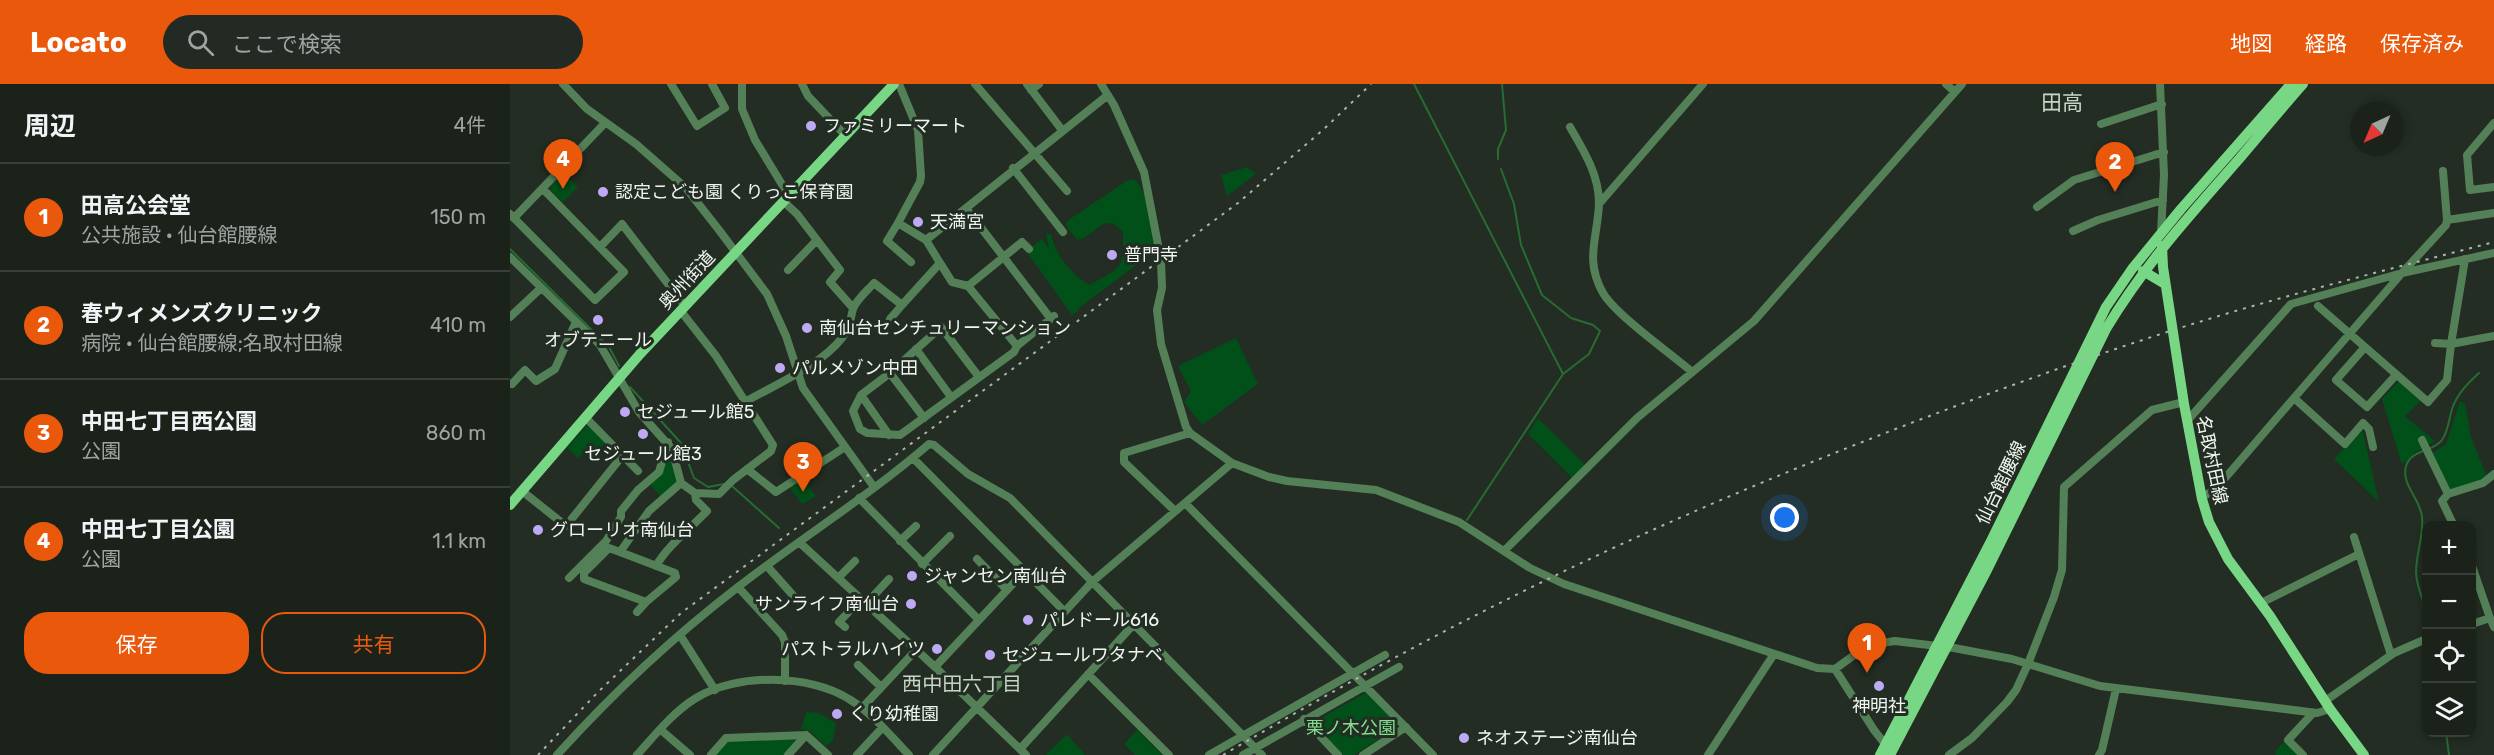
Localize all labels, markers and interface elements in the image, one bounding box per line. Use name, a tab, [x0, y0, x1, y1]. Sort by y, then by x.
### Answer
search box	[163, 15, 583, 69]
text: Locato	[30, 26, 127, 59]
icon: search	[184, 26, 217, 59]
text: ここで検索	[232, 31, 342, 58]
text: 地図	[2230, 31, 2272, 56]
text: 経路	[2305, 31, 2347, 56]
text: 保存済み	[2380, 31, 2464, 56]
district label: 田高	[2041, 90, 2083, 115]
north arrow	[2350, 102, 2404, 156]
text: 周辺	[24, 111, 76, 142]
text: 4件	[454, 113, 486, 137]
place label: ファミリーマート	[823, 115, 967, 137]
marker: ファミリーマート	[804, 119, 818, 133]
pin: 4	[544, 140, 582, 189]
pin: 2	[2096, 142, 2134, 192]
place label: 認定こども園 くりっこ保育園	[615, 181, 853, 203]
marker: 認定こども園 くりっこ保育園	[596, 185, 610, 199]
text: 田高公会堂	[81, 192, 191, 219]
text: 1	[39, 205, 48, 229]
text: 150 m	[430, 205, 486, 229]
place label: 天満宮	[930, 211, 984, 233]
marker: 天満宮	[911, 215, 925, 229]
text: 公共施設 · 仙台館腰線	[81, 223, 277, 247]
place label: 普門寺	[1124, 244, 1178, 266]
street label: 奥州街道	[654, 246, 720, 314]
marker: 普門寺	[1105, 248, 1119, 262]
text: 春ウィメンズクリニック	[81, 300, 323, 327]
text: 2	[37, 313, 50, 337]
text: 410 m	[430, 313, 486, 337]
marker: オブテニール	[591, 313, 605, 327]
place label: 南仙台センチュリーマンション	[819, 317, 1071, 339]
marker: 南仙台センチュリーマンション	[800, 321, 814, 335]
place label: オブテニール	[544, 329, 652, 351]
text: 病院 · 仙台館腰線;名取村田線	[81, 331, 343, 355]
place label: パルメゾン中田	[792, 357, 918, 379]
marker: パルメゾン中田	[773, 361, 787, 375]
place label: セジュール館5	[637, 401, 754, 423]
marker: セジュール館5	[618, 405, 632, 419]
text: 中田七丁目西公園	[81, 408, 257, 435]
street label: 名取村田線	[2192, 414, 2232, 506]
text: 3	[37, 421, 50, 445]
text: 860 m	[426, 421, 486, 445]
marker: セジュール館3	[636, 427, 650, 441]
street label: 仙台館腰線	[1971, 438, 2031, 528]
text: 公園	[81, 439, 121, 463]
pin: 3	[784, 442, 822, 492]
place label: セジュール館3	[584, 443, 702, 465]
your location	[1770, 503, 1799, 532]
text: 中田七丁目公園	[81, 516, 235, 543]
place label: グローリオ南仙台	[550, 519, 694, 541]
map controls	[2422, 521, 2476, 737]
button: +	[2422, 521, 2476, 575]
marker: グローリオ南仙台	[531, 523, 545, 537]
text: 4	[37, 529, 50, 553]
text: 1.1 km	[432, 529, 486, 553]
text: 公園	[81, 547, 121, 571]
place label: ジャンセン南仙台	[924, 565, 1067, 587]
marker: ジャンセン南仙台	[905, 569, 919, 583]
button: −	[2422, 575, 2476, 629]
place label: サンライフ南仙台	[755, 593, 899, 615]
marker: サンライフ南仙台	[904, 597, 918, 611]
place label: パレドール616	[1040, 609, 1159, 631]
button: 保存	[24, 612, 249, 674]
button: 共有	[261, 612, 486, 674]
marker: パレドール616	[1021, 613, 1035, 627]
pin: 1	[1848, 624, 1886, 673]
button: locate	[2422, 629, 2476, 683]
place label: パストラルハイツ	[781, 638, 925, 660]
marker: パストラルハイツ	[930, 642, 944, 656]
place label: セジュールワタナベ	[1002, 644, 1163, 666]
marker: セジュールワタナベ	[983, 648, 997, 662]
district label: 西中田六丁目	[902, 672, 1022, 696]
marker: 神明社	[1872, 679, 1886, 693]
button: layers	[2422, 683, 2476, 737]
place label: 神明社	[1852, 695, 1906, 717]
place label: くり幼稚園	[849, 703, 939, 725]
marker: くり幼稚園	[830, 707, 844, 721]
park label: 栗ノ木公園	[1306, 717, 1396, 739]
place label: ネオステージ南仙台	[1476, 727, 1638, 749]
marker: ネオステージ南仙台	[1457, 731, 1471, 745]

